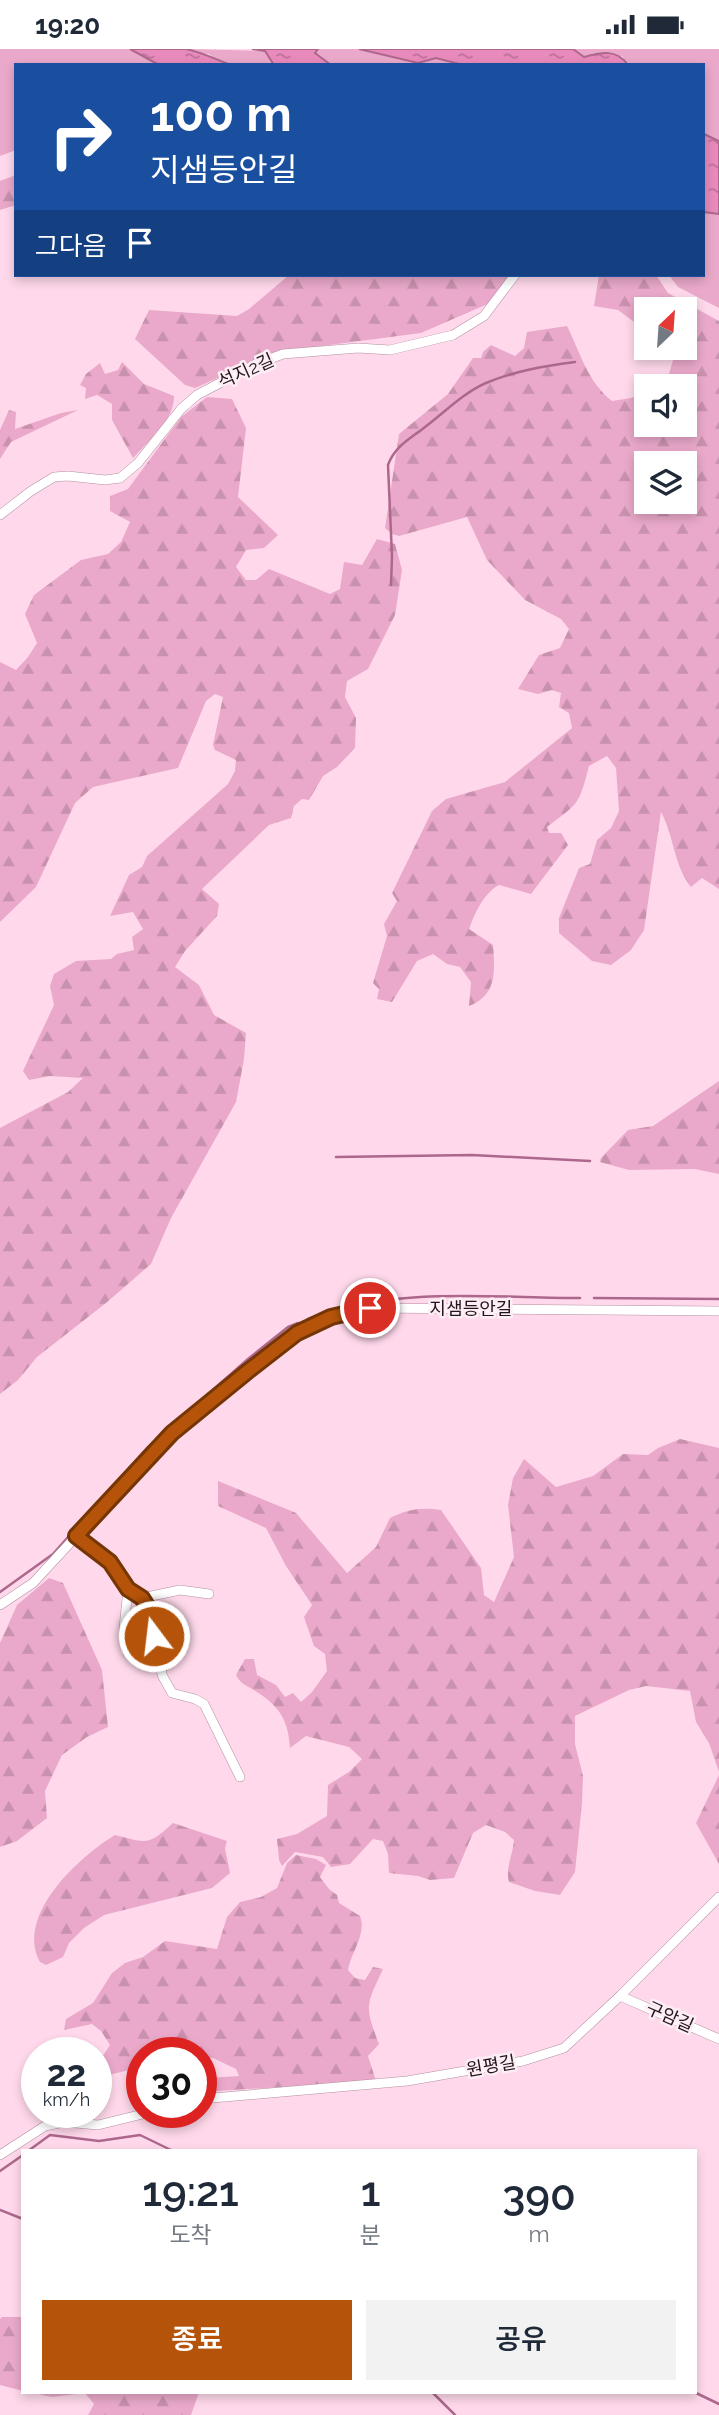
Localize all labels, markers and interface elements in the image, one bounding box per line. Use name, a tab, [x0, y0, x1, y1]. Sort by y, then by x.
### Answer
text: 19:20	[35, 10, 100, 40]
text: 100 m	[150, 85, 292, 142]
icon: right	[35, 91, 126, 182]
text: 지샘등안길	[150, 151, 297, 188]
icon: arrive	[121, 224, 159, 262]
text: 그다음	[35, 231, 107, 261]
north arrow	[634, 297, 696, 361]
map controls	[634, 297, 697, 514]
street label: 석지2길	[215, 349, 277, 392]
button: sound	[634, 374, 697, 437]
button: layers	[634, 451, 697, 514]
pin	[340, 1278, 400, 1338]
icon: arrive	[351, 1289, 389, 1327]
street label: 지샘등안길	[430, 1298, 512, 1319]
position arrow	[117, 1599, 191, 1673]
street label: 구암길	[643, 1997, 697, 2036]
speed limit sign: 30	[126, 2037, 217, 2128]
street label: 원평길	[465, 2051, 517, 2080]
text: 22	[47, 2053, 86, 2094]
text: km/h	[43, 2089, 90, 2110]
text: 19:21	[142, 2167, 239, 2216]
text: 1	[361, 2167, 380, 2216]
text: 390	[502, 2171, 576, 2220]
text: m	[529, 2220, 550, 2247]
text: 도착	[169, 2221, 212, 2248]
text: 분	[360, 2221, 381, 2248]
button: 종료	[42, 2300, 352, 2380]
button: 공유	[366, 2300, 676, 2380]

